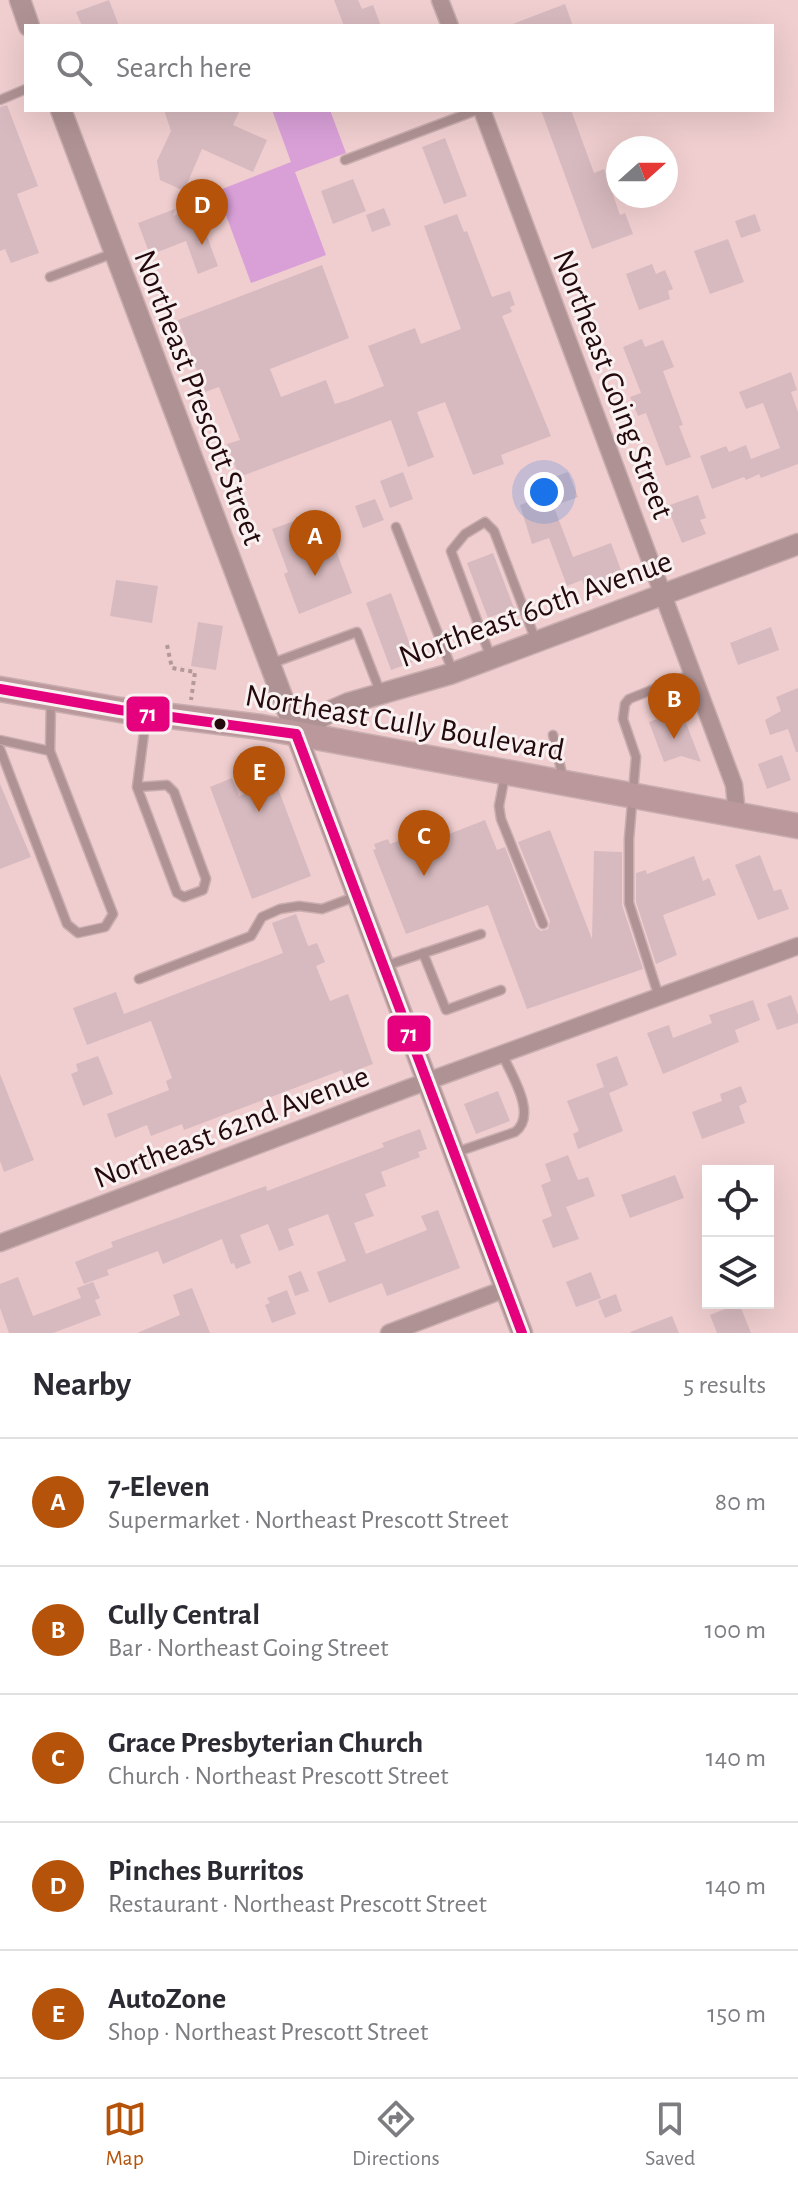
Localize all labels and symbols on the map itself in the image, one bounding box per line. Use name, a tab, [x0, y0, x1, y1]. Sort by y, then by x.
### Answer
north arrow	[606, 136, 678, 208]
pin: D	[176, 179, 228, 245]
street label: Northeast Going Street	[547, 245, 679, 523]
street label: Northeast Prescott Street	[128, 246, 270, 549]
your location	[524, 472, 564, 512]
pin: A	[289, 510, 341, 576]
street label: Northeast 60th Avenue	[395, 545, 676, 673]
pin: B	[648, 673, 700, 739]
street label: Northeast Cully Boulevard	[243, 679, 567, 767]
line badge: 71	[125, 695, 171, 733]
text: 71	[139, 703, 157, 725]
unlabelled marker	[212, 716, 228, 732]
pin: E	[233, 746, 285, 812]
pin: C	[398, 810, 450, 876]
line badge: 71	[386, 1014, 432, 1053]
text: 71	[400, 1023, 418, 1045]
street label: Northeast 62nd Avenue	[89, 1060, 373, 1194]

